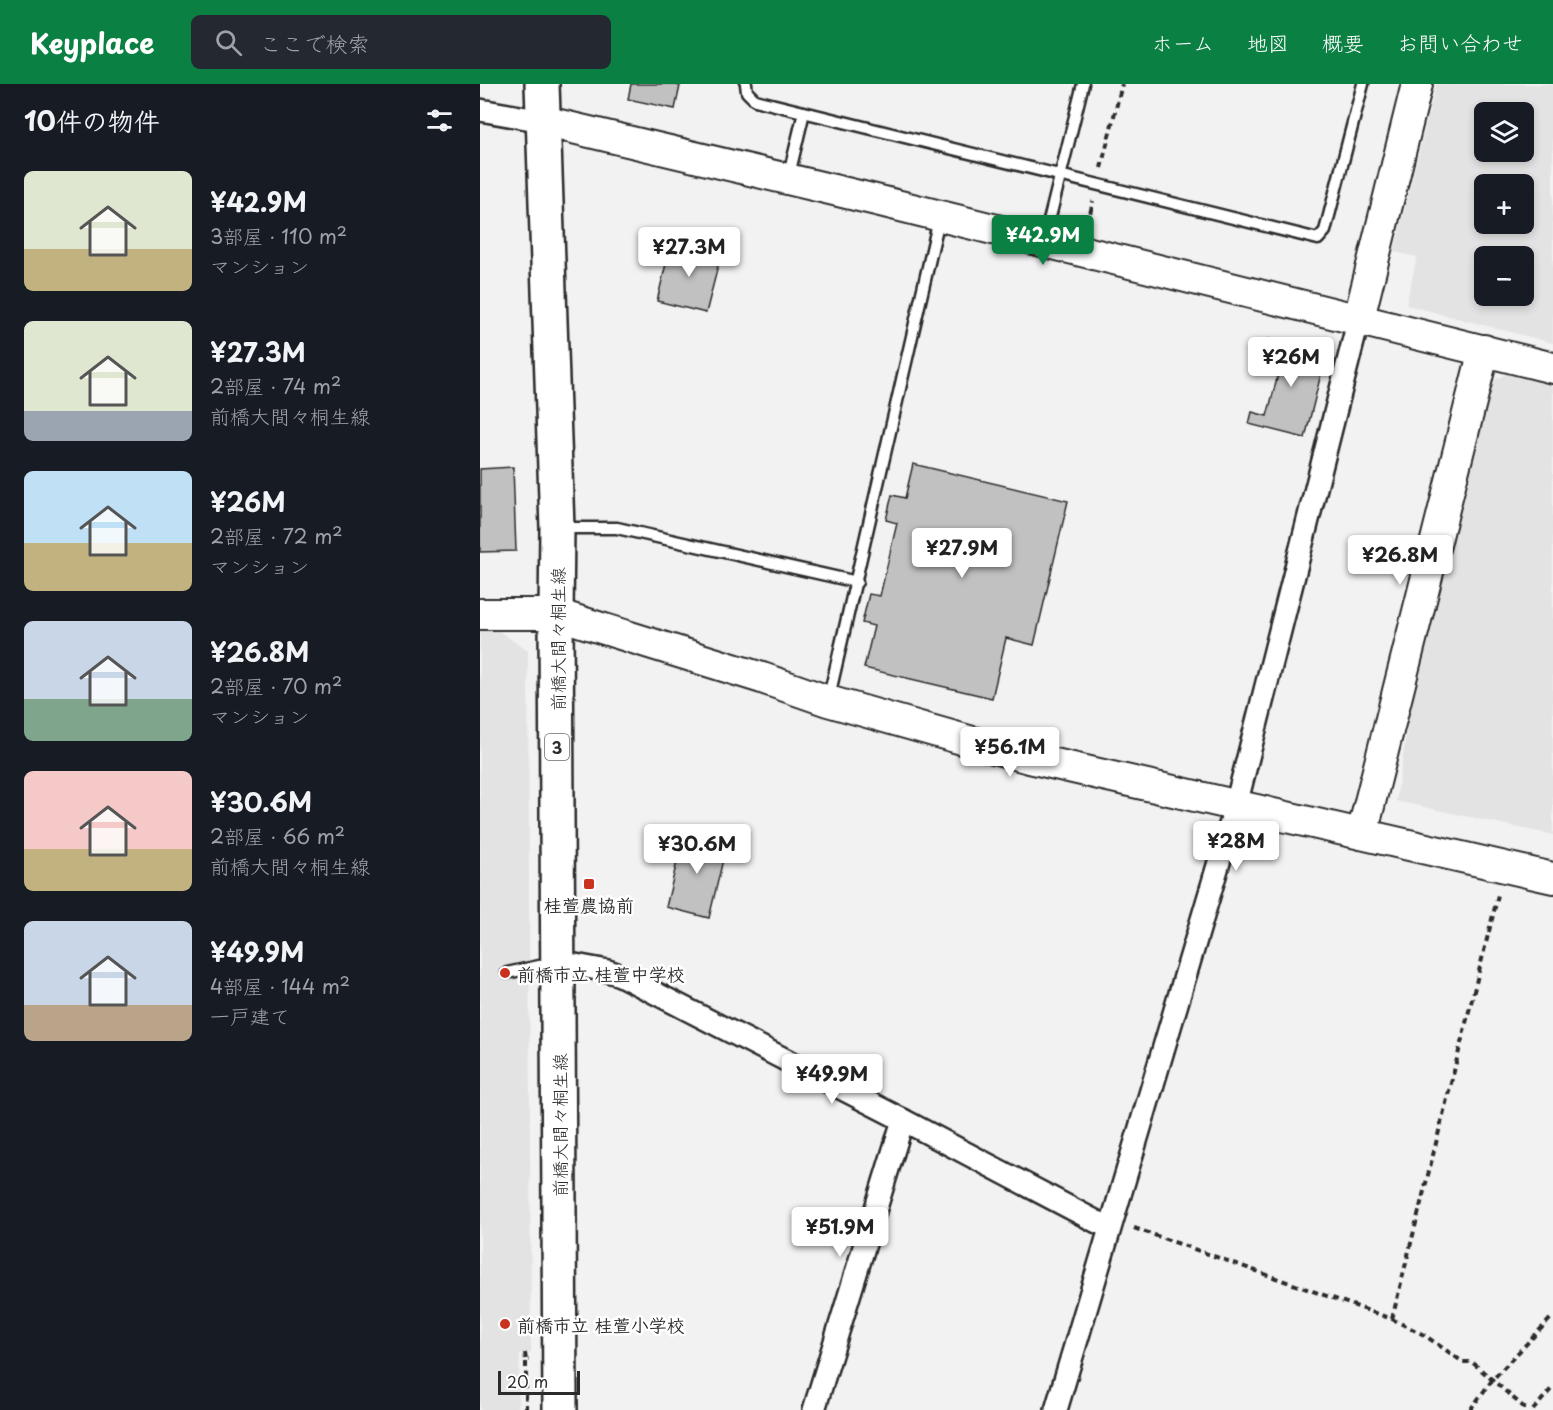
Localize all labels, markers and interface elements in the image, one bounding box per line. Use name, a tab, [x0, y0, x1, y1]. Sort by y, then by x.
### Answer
search box	[191, 15, 611, 69]
text: Keyplace	[30, 21, 155, 64]
icon: search	[212, 26, 245, 59]
text: ここで検索	[260, 26, 370, 59]
text: ホーム	[1152, 26, 1214, 58]
text: 地図	[1247, 26, 1289, 58]
text: 概要	[1322, 26, 1364, 58]
text: お問い合わせ	[1397, 26, 1523, 58]
text: 10件の物件	[24, 101, 160, 140]
map controls	[1474, 102, 1534, 306]
button: layers	[1474, 102, 1534, 162]
icon: filters	[423, 104, 456, 137]
button: +	[1474, 174, 1534, 234]
text: ¥42.9M	[210, 182, 307, 221]
icon: home	[72, 195, 144, 267]
pin: ¥42.9M	[994, 215, 1092, 266]
text: ¥42.9M	[1006, 219, 1080, 249]
text: 3部屋 · 110 m²	[210, 221, 347, 251]
pin: ¥27.3M	[640, 227, 738, 278]
text: ¥27.3M	[652, 231, 726, 261]
button: −	[1474, 246, 1534, 306]
text: マンション	[210, 251, 309, 281]
text: ¥27.3M	[210, 332, 306, 371]
pin: ¥26M	[1255, 337, 1327, 388]
text: ¥26M	[1262, 341, 1320, 371]
icon: home	[72, 345, 144, 417]
text: 2部屋 · 74 m²	[210, 371, 341, 401]
text: 前橋大間々桐生線	[210, 401, 370, 431]
text: ¥26M	[210, 482, 286, 521]
icon: home	[72, 495, 144, 567]
text: 2部屋 · 72 m²	[210, 521, 343, 551]
pin: ¥27.9M	[913, 528, 1011, 579]
text: ¥27.9M	[926, 532, 998, 562]
pin: ¥26.8M	[1351, 535, 1449, 586]
text: ¥26.8M	[1362, 539, 1438, 569]
text: マンション	[210, 551, 309, 581]
street label: 前橋大間々桐生線	[544, 567, 571, 711]
text: ¥26.8M	[210, 632, 310, 671]
icon: home	[72, 645, 144, 717]
text: 2部屋 · 70 m²	[210, 671, 342, 701]
text: マンション	[210, 701, 309, 731]
pin: ¥56.1M	[961, 727, 1059, 778]
text: ¥56.1M	[974, 731, 1046, 761]
road number: 3	[545, 734, 569, 760]
text: ¥30.6M	[210, 782, 312, 821]
icon: home	[72, 795, 144, 867]
text: 2部屋 · 66 m²	[210, 821, 345, 851]
pin: ¥28M	[1200, 821, 1272, 872]
pin: ¥30.6M	[648, 824, 746, 875]
text: ¥28M	[1207, 825, 1265, 855]
text: ¥30.6M	[658, 828, 736, 858]
text: 前橋大間々桐生線	[210, 851, 370, 881]
marker: 桂萱農協前	[582, 877, 596, 891]
place label: 桂萱農協前	[544, 891, 634, 918]
text: ¥49.9M	[210, 932, 304, 971]
icon: home	[72, 945, 144, 1017]
place label: 前橋市立 桂萱中学校	[517, 960, 685, 987]
marker: 前橋市立 桂萱中学校	[498, 966, 512, 980]
text: 4部屋 · 144 m²	[210, 971, 350, 1001]
text: 一戸建て	[210, 1001, 290, 1031]
street label: 前橋大間々桐生線	[546, 1053, 573, 1197]
pin: ¥49.9M	[783, 1054, 881, 1105]
text: ¥49.9M	[796, 1058, 868, 1088]
pin: ¥51.9M	[791, 1207, 889, 1258]
text: ¥51.9M	[806, 1211, 874, 1241]
place label: 前橋市立 桂萱小学校	[517, 1311, 685, 1338]
marker: 前橋市立 桂萱小学校	[498, 1317, 512, 1331]
scale bar	[498, 1368, 580, 1396]
text: 20 m	[507, 1369, 548, 1393]

